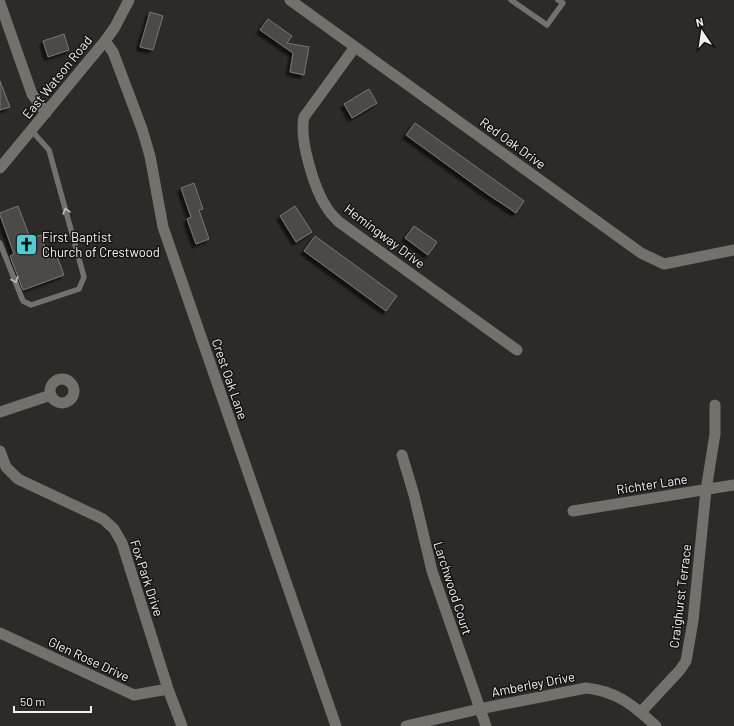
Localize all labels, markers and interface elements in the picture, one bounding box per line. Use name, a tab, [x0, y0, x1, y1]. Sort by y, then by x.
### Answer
north arrow	[682, 12, 722, 52]
text: N	[695, 15, 705, 29]
street label: East Watson Road	[19, 32, 95, 122]
street label: Red Oak Drive	[477, 114, 549, 172]
street label: Hemingway Drive	[342, 200, 429, 272]
one-way arrow	[62, 208, 71, 215]
place label: First Baptist Church of Crestwood	[42, 229, 160, 260]
church icon: First Baptist Church of Crestwood	[14, 231, 40, 257]
one-way arrow	[10, 276, 18, 283]
street label: Crest Oak Lane	[209, 336, 251, 422]
street label: Richter Lane	[615, 470, 689, 498]
street label: Fox Park Drive	[127, 538, 167, 618]
street label: Larchwood Court	[430, 539, 476, 637]
street label: Craighurst Terrace	[666, 543, 694, 649]
street label: Glen Rose Drive	[46, 633, 132, 685]
street label: Amberley Drive	[490, 668, 576, 700]
scale bar	[14, 688, 91, 714]
text: 50 m	[20, 694, 45, 708]

